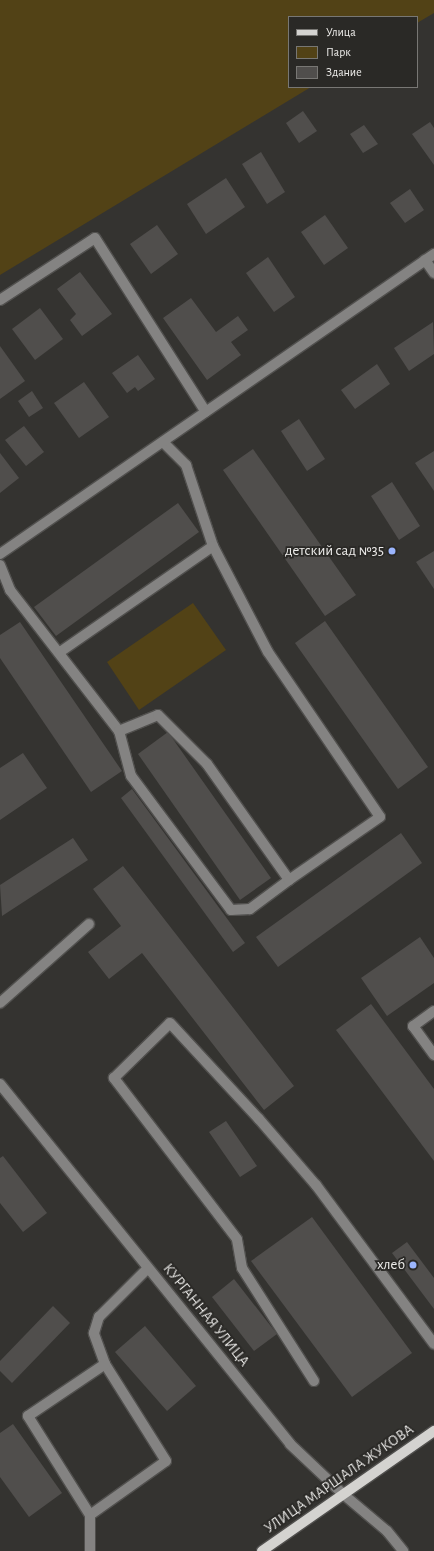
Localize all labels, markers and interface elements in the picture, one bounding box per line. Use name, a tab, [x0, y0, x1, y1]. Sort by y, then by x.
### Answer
legend	[288, 16, 418, 88]
text: Улица	[326, 26, 356, 38]
text: Парк	[326, 46, 351, 58]
text: Здание	[326, 66, 362, 78]
place label: детский сад №35	[285, 542, 384, 560]
marker: детский сад №35	[387, 546, 397, 556]
place label: хлеб	[377, 1256, 405, 1274]
street label: КУРГАННАЯ УЛИЦА	[159, 1260, 253, 1370]
marker: хлеб	[408, 1260, 418, 1270]
street label: УЛИЦА МАРШАЛА ЖУКОВА	[261, 1421, 417, 1537]

